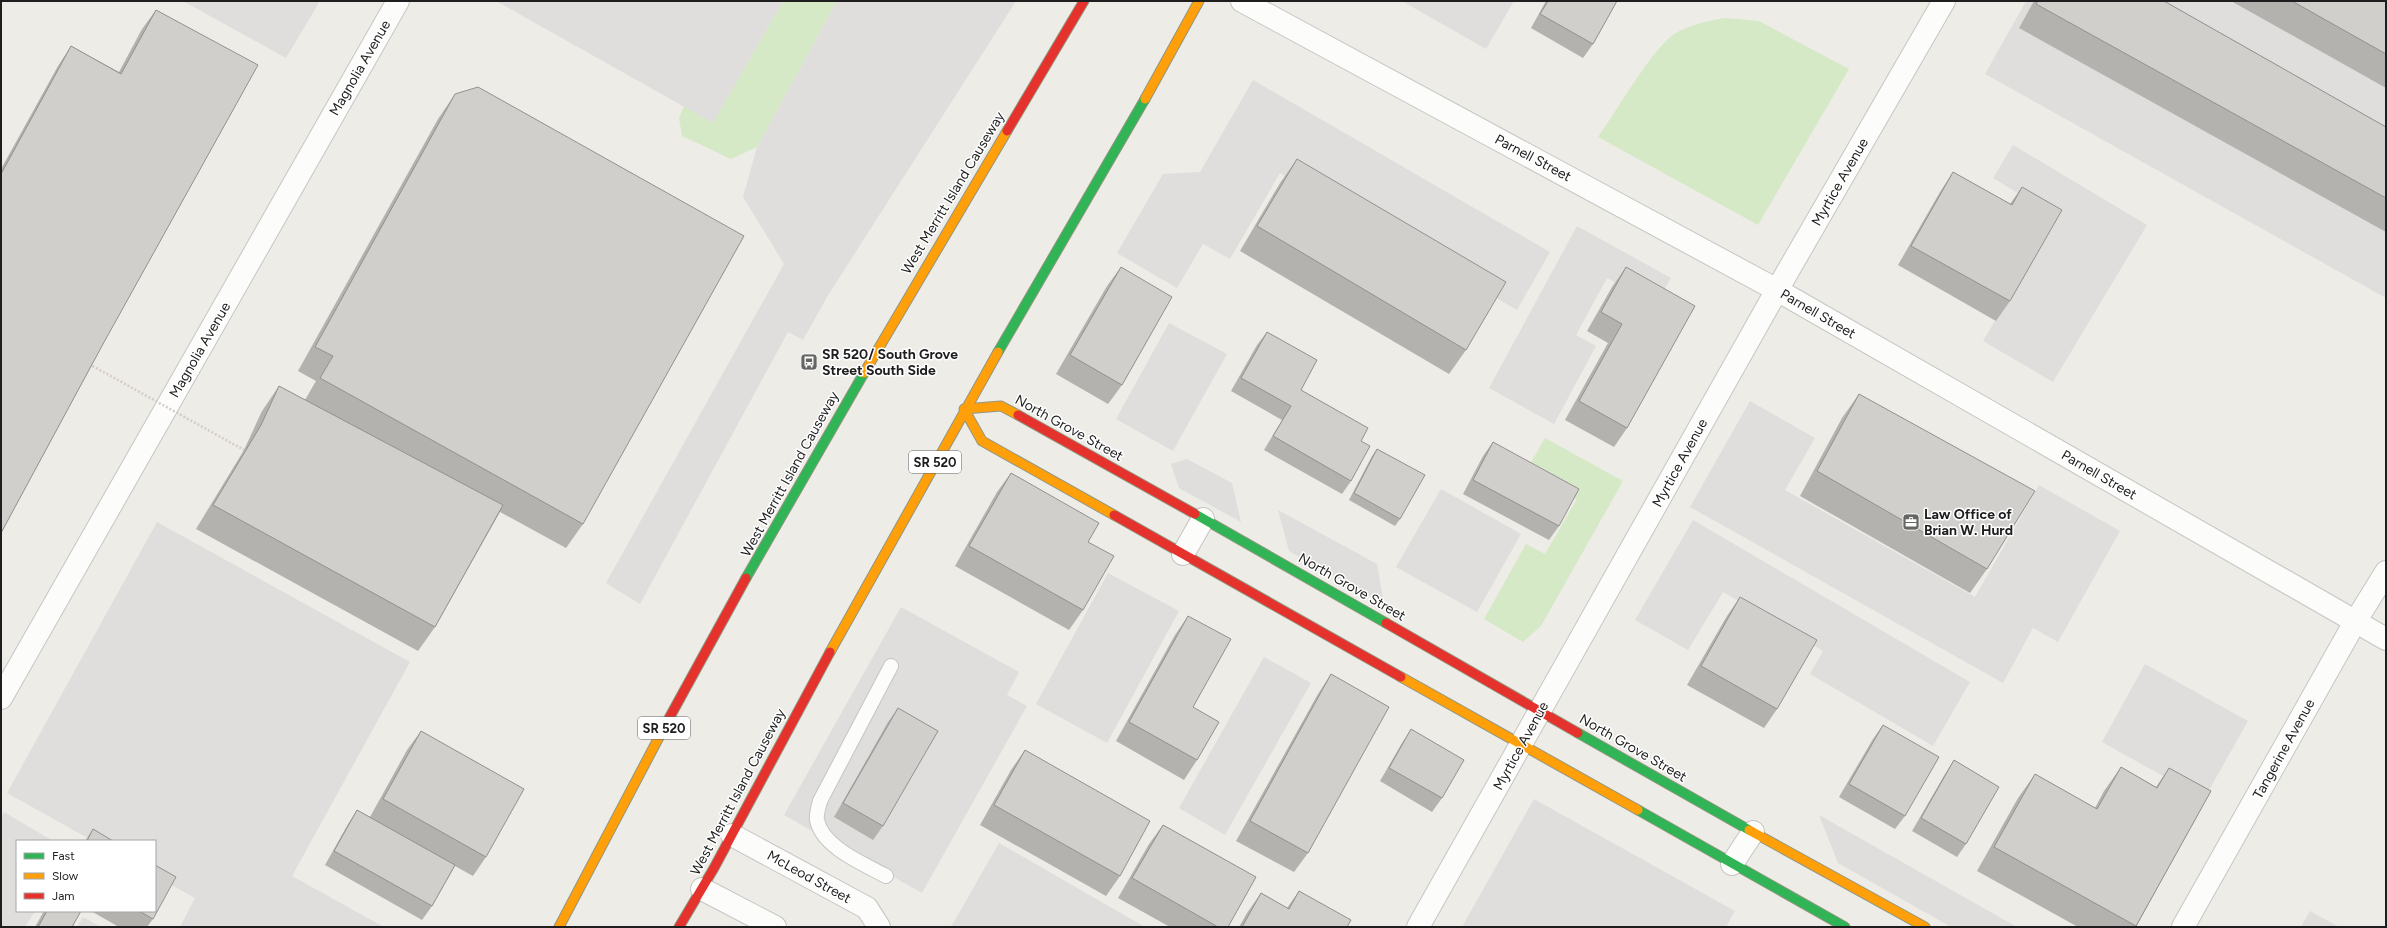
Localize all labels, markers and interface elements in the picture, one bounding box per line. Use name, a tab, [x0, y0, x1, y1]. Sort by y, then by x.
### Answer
street label: Magnolia Avenue	[326, 17, 394, 119]
street label: West Merritt Island Causeway	[898, 108, 1009, 277]
street label: Parnell Street	[1492, 131, 1574, 185]
street label: Myrtice Avenue	[1808, 135, 1872, 229]
street label: Parnell Street	[1777, 286, 1859, 342]
street label: Magnolia Avenue	[166, 299, 234, 401]
place label: SR 520/ South Grove Street South Side	[822, 346, 958, 379]
bus stop icon: SR 520/ South Grove Street South Side	[799, 352, 819, 372]
street label: West Merritt Island Causeway	[737, 388, 843, 560]
street label: North Grove Street	[1012, 391, 1126, 465]
street label: Myrtice Avenue	[1649, 415, 1711, 510]
street label: Parnell Street	[2058, 447, 2140, 503]
road number: SR 520	[909, 451, 961, 473]
place label: Law Office of Brian W. Hurd	[1924, 506, 2013, 539]
office icon: Law Office of Brian W. Hurd	[1901, 512, 1921, 532]
street label: North Grove Street	[1295, 549, 1409, 625]
street label: Tangerine Avenue	[2249, 696, 2319, 802]
street label: Myrtice Avenue	[1490, 698, 1552, 793]
street label: West Merritt Island Causeway	[687, 705, 790, 878]
street label: North Grove Street	[1576, 710, 1690, 786]
road number: SR 520	[638, 717, 690, 739]
legend	[16, 840, 156, 912]
street label: McLeod Street	[764, 847, 854, 907]
text: Fast	[52, 849, 75, 863]
text: Slow	[52, 869, 79, 883]
text: Jam	[52, 889, 75, 903]

